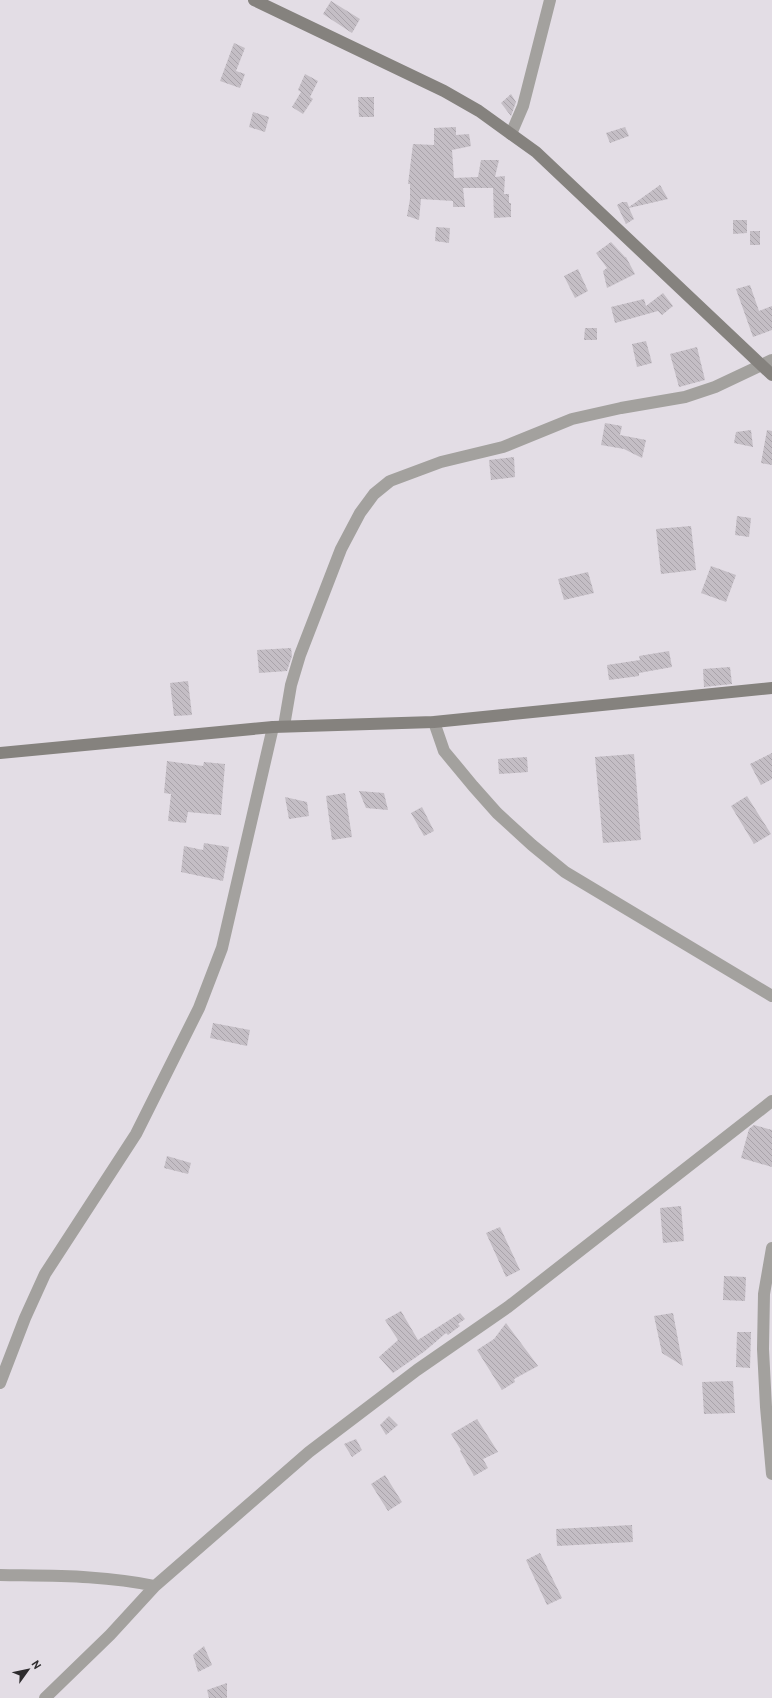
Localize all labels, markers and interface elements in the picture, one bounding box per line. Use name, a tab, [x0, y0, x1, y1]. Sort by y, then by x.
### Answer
north arrow	[8, 1650, 48, 1690]
text: N	[28, 1658, 44, 1672]

